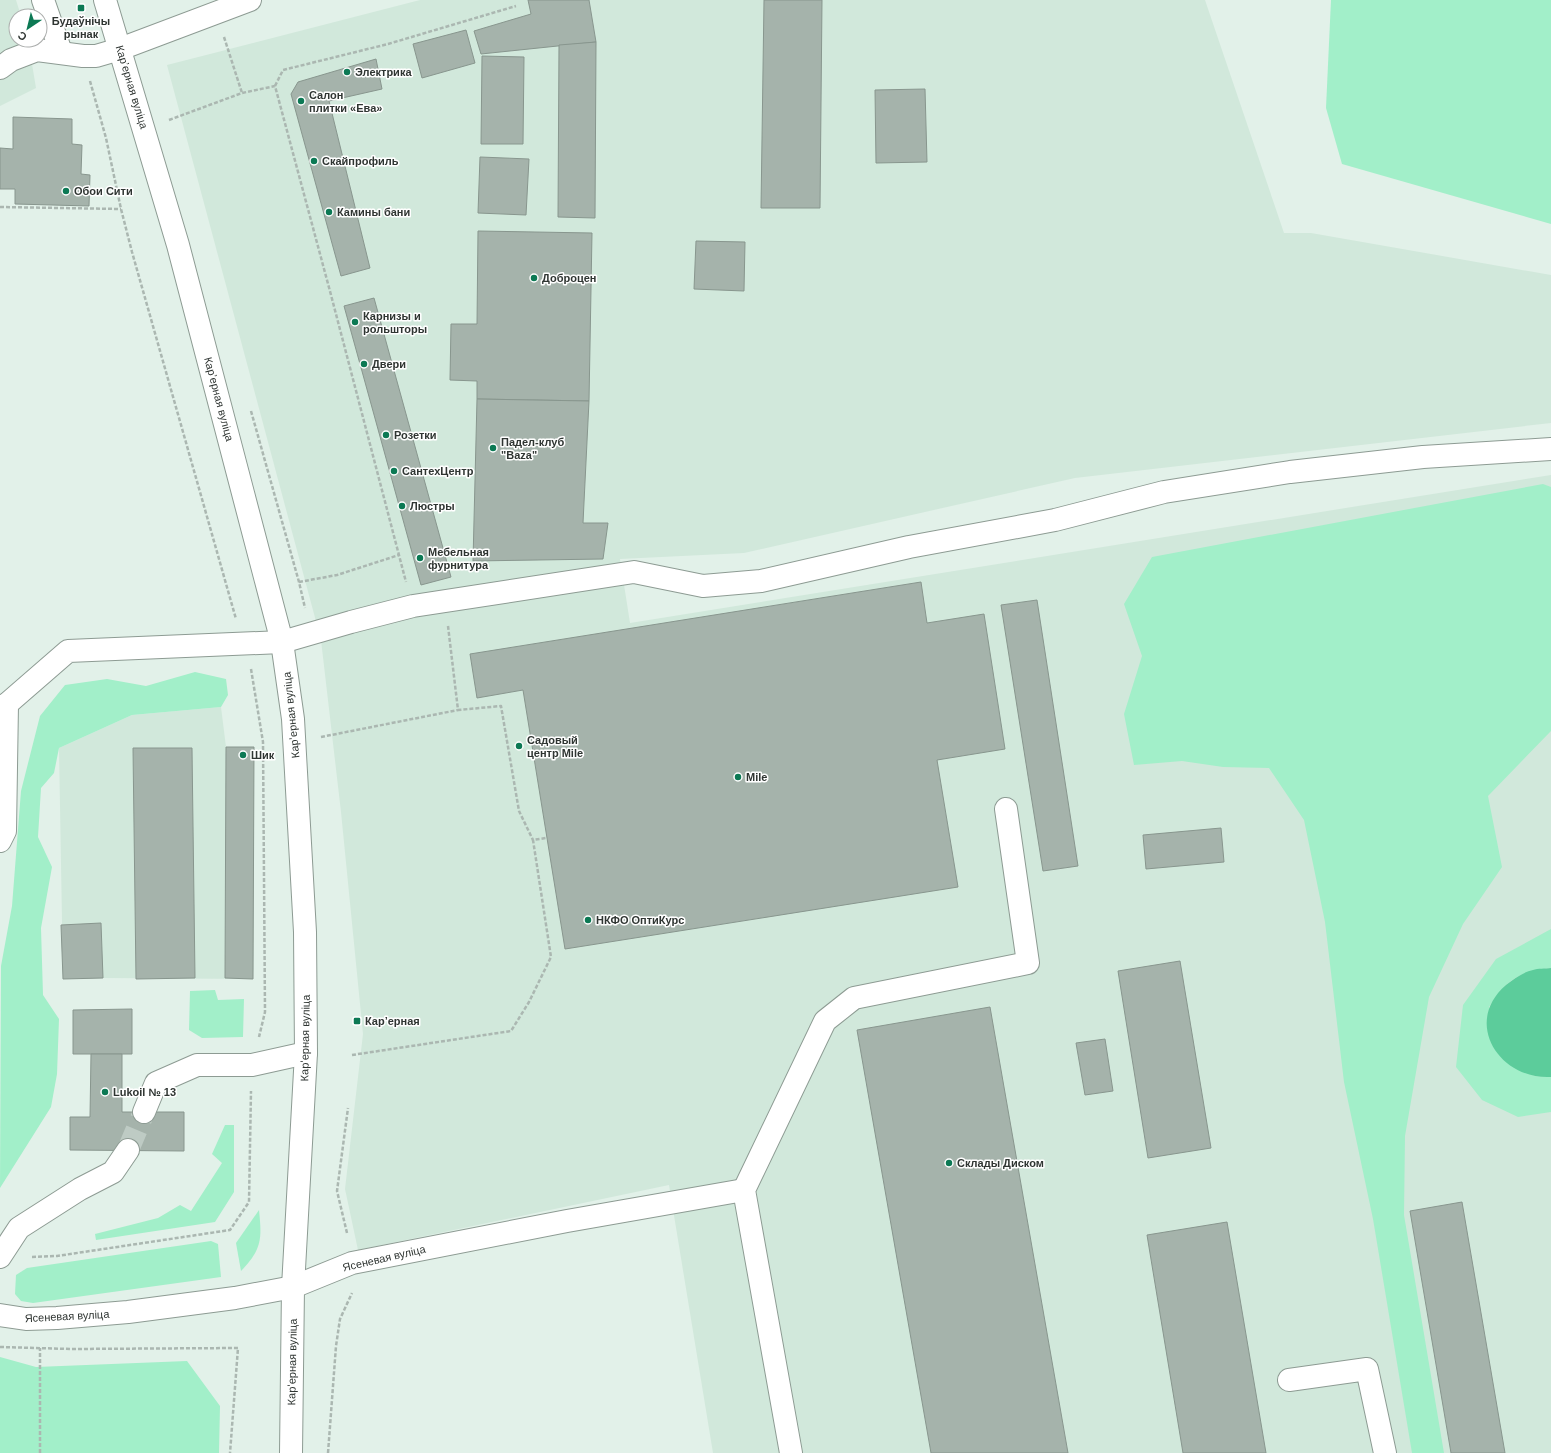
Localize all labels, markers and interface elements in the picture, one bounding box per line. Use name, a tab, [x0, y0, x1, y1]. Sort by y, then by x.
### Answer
marker: Будаўнічы рынак	[76, 3, 86, 13]
north arrow	[8, 8, 48, 48]
place label: Будаўнічы рынак	[52, 15, 110, 40]
text: С	[16, 29, 29, 43]
street label: Карʼерная вуліца	[114, 44, 151, 131]
place label: Электрика	[355, 66, 412, 78]
marker: Электрика	[342, 67, 352, 77]
place label: Салон плитки «Ева»	[309, 89, 382, 114]
marker: Салон плитки «Ева»	[296, 96, 306, 106]
place label: Скайпрофиль	[322, 155, 399, 167]
marker: Скайпрофиль	[309, 156, 319, 166]
place label: Обои Сити	[74, 185, 133, 197]
marker: Обои Сити	[61, 186, 71, 196]
place label: Камины бани	[337, 206, 410, 218]
marker: Камины бани	[324, 207, 334, 217]
place label: Доброцен	[542, 272, 596, 284]
marker: Доброцен	[529, 273, 539, 283]
place label: Карнизы и рольшторы	[363, 310, 427, 335]
marker: Карнизы и рольшторы	[350, 317, 360, 327]
street label: Карʼерная вуліца	[202, 356, 236, 443]
place label: Двери	[372, 358, 406, 370]
marker: Двери	[359, 359, 369, 369]
place label: Розетки	[394, 429, 437, 441]
marker: Розетки	[381, 430, 391, 440]
place label: Падел-клуб "Baza"	[501, 436, 564, 461]
marker: Падел-клуб "Baza"	[488, 443, 498, 453]
place label: СантехЦентр	[402, 465, 474, 477]
marker: СантехЦентр	[389, 466, 399, 476]
place label: Люстры	[410, 500, 455, 512]
marker: Люстры	[397, 501, 407, 511]
place label: Мебельная фурнитура	[428, 546, 489, 571]
marker: Мебельная фурнитура	[415, 553, 425, 563]
street label: Карʼерная вуліца	[280, 670, 301, 759]
place label: Садовый центр Mile	[527, 734, 583, 759]
marker: Садовый центр Mile	[514, 741, 524, 751]
place label: Шик	[251, 749, 275, 761]
marker: Шик	[238, 750, 248, 760]
place label: Mile	[746, 771, 767, 783]
marker: Mile	[733, 772, 743, 782]
place label: НКФО ОптиКурс	[596, 914, 684, 926]
marker: НКФО ОптиКурс	[583, 915, 593, 925]
street label: Карʼерная вуліца	[298, 994, 312, 1081]
place label: Карʼерная	[365, 1015, 420, 1027]
marker: Карʼерная	[352, 1016, 362, 1026]
place label: Lukoil № 13	[113, 1086, 176, 1098]
marker: Lukoil № 13	[100, 1087, 110, 1097]
place label: Склады Диском	[957, 1157, 1044, 1169]
marker: Склады Диском	[944, 1158, 954, 1168]
street label: Ясеневая вуліца	[341, 1242, 427, 1273]
street label: Ясеневая вуліца	[24, 1308, 111, 1324]
street label: Карʼерная вуліца	[285, 1318, 299, 1405]

